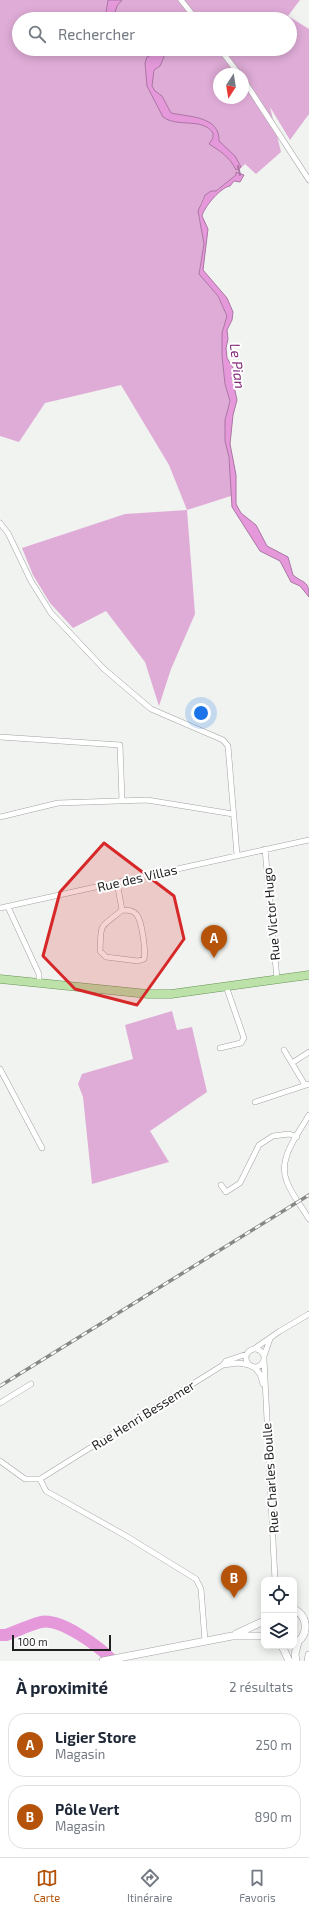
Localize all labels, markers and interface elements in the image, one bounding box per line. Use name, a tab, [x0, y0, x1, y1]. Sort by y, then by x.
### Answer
search box	[12, 12, 297, 56]
icon: search	[26, 23, 48, 45]
text: Rechercher	[58, 25, 135, 43]
north arrow	[213, 68, 249, 104]
water label: Le Pian	[227, 342, 249, 390]
your location	[191, 703, 211, 723]
street label: Rue des Villas	[95, 861, 179, 895]
street label: Rue Victor Hugo	[259, 867, 283, 961]
pin: A	[201, 925, 227, 958]
street label: Rue Henri Bessemer	[88, 1377, 198, 1453]
street label: Rue Charles Boulle	[258, 1422, 282, 1534]
pin: B	[221, 1565, 247, 1598]
map controls	[261, 1577, 297, 1649]
button: locate	[261, 1577, 297, 1613]
button: layers	[261, 1613, 297, 1649]
scale bar	[12, 1633, 111, 1652]
text: 100 m	[18, 1635, 48, 1648]
text: À proximité	[16, 1677, 108, 1697]
text: 2 résultats	[229, 1679, 293, 1695]
text: Ligier Store	[55, 1728, 136, 1746]
text: A	[26, 1737, 34, 1753]
text: 250 m	[256, 1737, 292, 1753]
text: Magasin	[55, 1746, 105, 1762]
text: Pôle Vert	[55, 1800, 119, 1818]
text: B	[26, 1809, 34, 1825]
text: 890 m	[255, 1809, 292, 1825]
text: Magasin	[55, 1818, 105, 1834]
tab: Carte	[33, 1867, 60, 1904]
tab: Itinéraire	[127, 1867, 172, 1904]
tab: Favoris	[239, 1867, 276, 1904]

